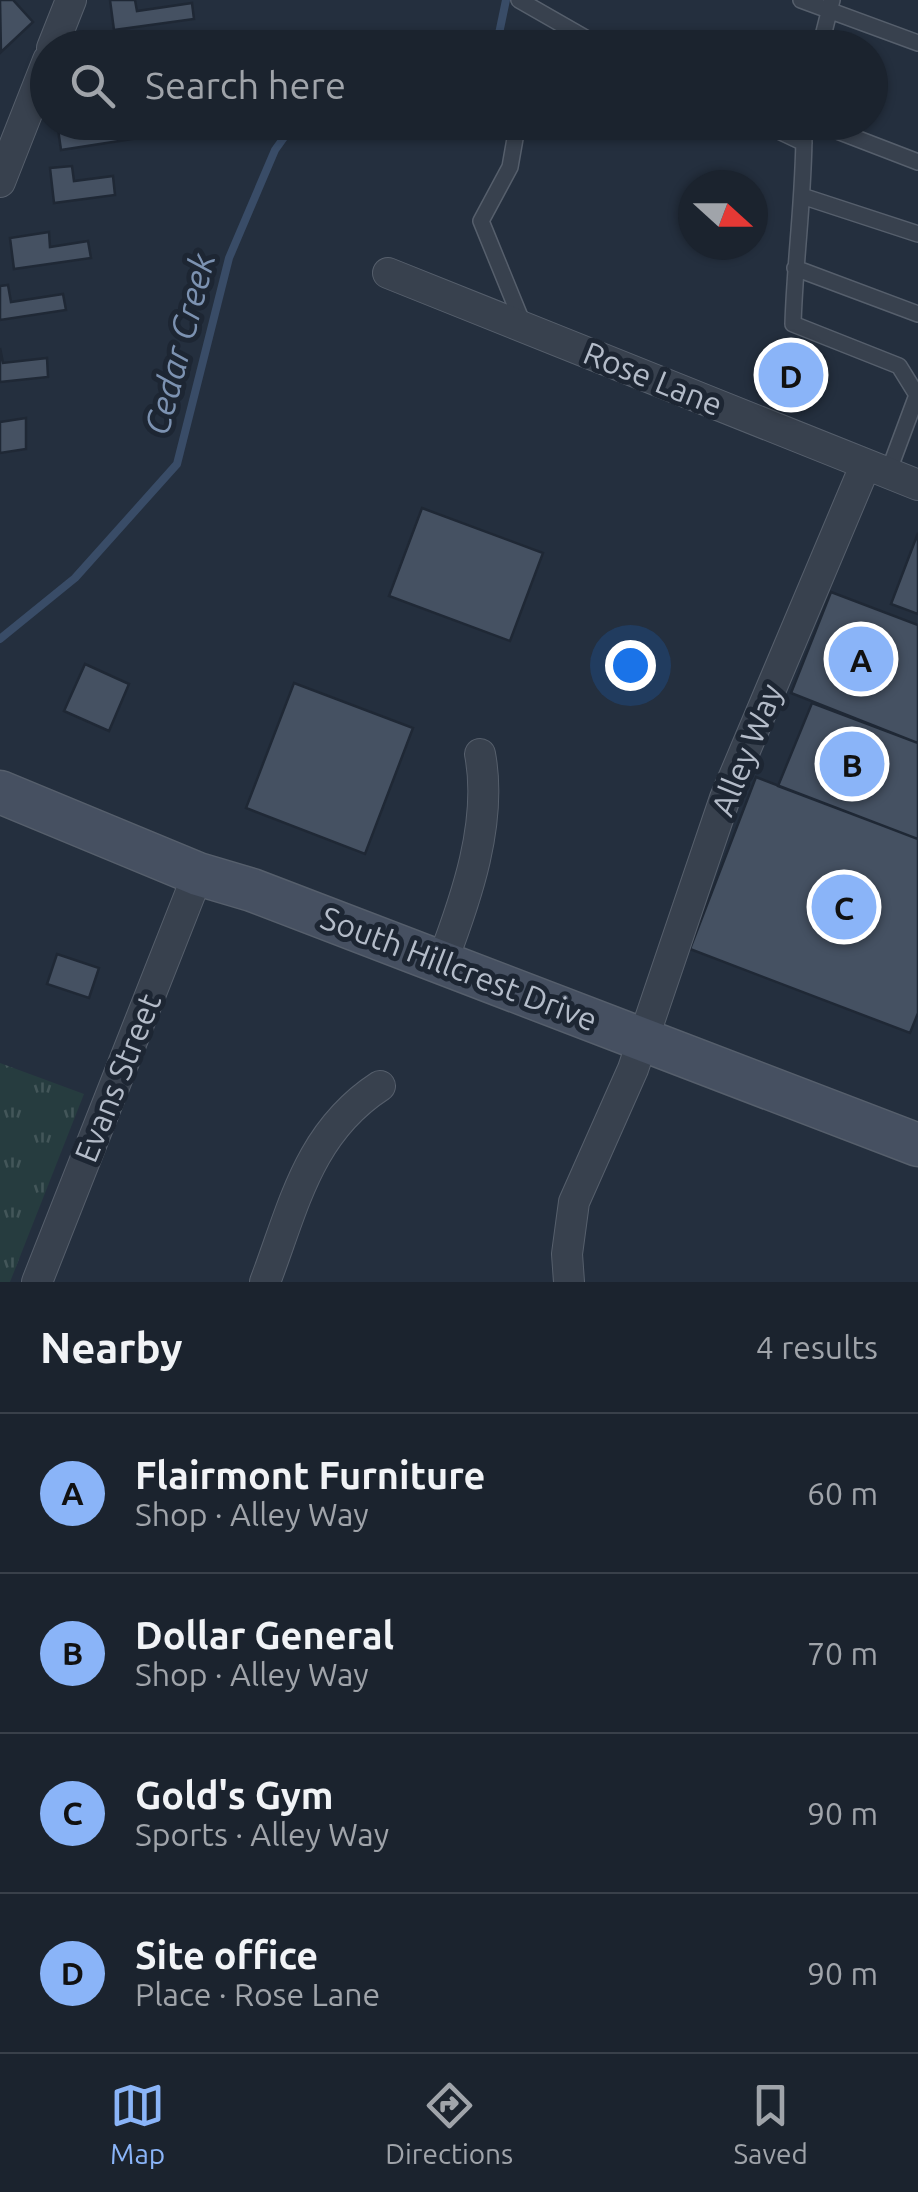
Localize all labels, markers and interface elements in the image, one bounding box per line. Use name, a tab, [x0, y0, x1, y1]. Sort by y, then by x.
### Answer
search box	[30, 30, 888, 140]
icon: search	[65, 58, 120, 113]
text: Search here	[145, 64, 346, 106]
north arrow	[678, 170, 768, 260]
water label: Cedar Creek	[136, 248, 223, 439]
street label: Rose Lane	[579, 334, 728, 422]
pin: D	[758, 338, 824, 412]
pin: A	[828, 622, 894, 696]
your location	[605, 640, 656, 691]
street label: Alley Way	[703, 679, 789, 821]
pin: B	[820, 726, 884, 802]
pin: C	[812, 870, 876, 944]
street label: South Hillcrest Drive	[316, 899, 603, 1037]
street label: Evans Street	[67, 988, 167, 1167]
text: Nearby	[40, 1324, 183, 1371]
text: 4 results	[756, 1329, 878, 1365]
text: Flairmont Furniture	[135, 1454, 486, 1496]
text: A	[61, 1475, 84, 1511]
text: 60 m	[807, 1475, 878, 1511]
text: Shop · Alley Way	[135, 1496, 369, 1532]
text: Dollar General	[135, 1614, 394, 1656]
text: B	[62, 1635, 83, 1671]
text: 70 m	[807, 1635, 878, 1671]
text: Shop · Alley Way	[135, 1656, 369, 1692]
text: Gold's Gym	[135, 1774, 334, 1816]
text: C	[62, 1795, 83, 1831]
text: 90 m	[807, 1795, 878, 1831]
text: Sports · Alley Way	[135, 1816, 389, 1852]
text: Site office	[135, 1934, 318, 1976]
text: D	[61, 1955, 84, 1991]
text: 90 m	[807, 1955, 878, 1991]
text: Place · Rose Lane	[135, 1976, 380, 2012]
tab: Map	[110, 2078, 165, 2169]
tab: Directions	[385, 2078, 513, 2169]
tab: Saved	[733, 2078, 808, 2169]

